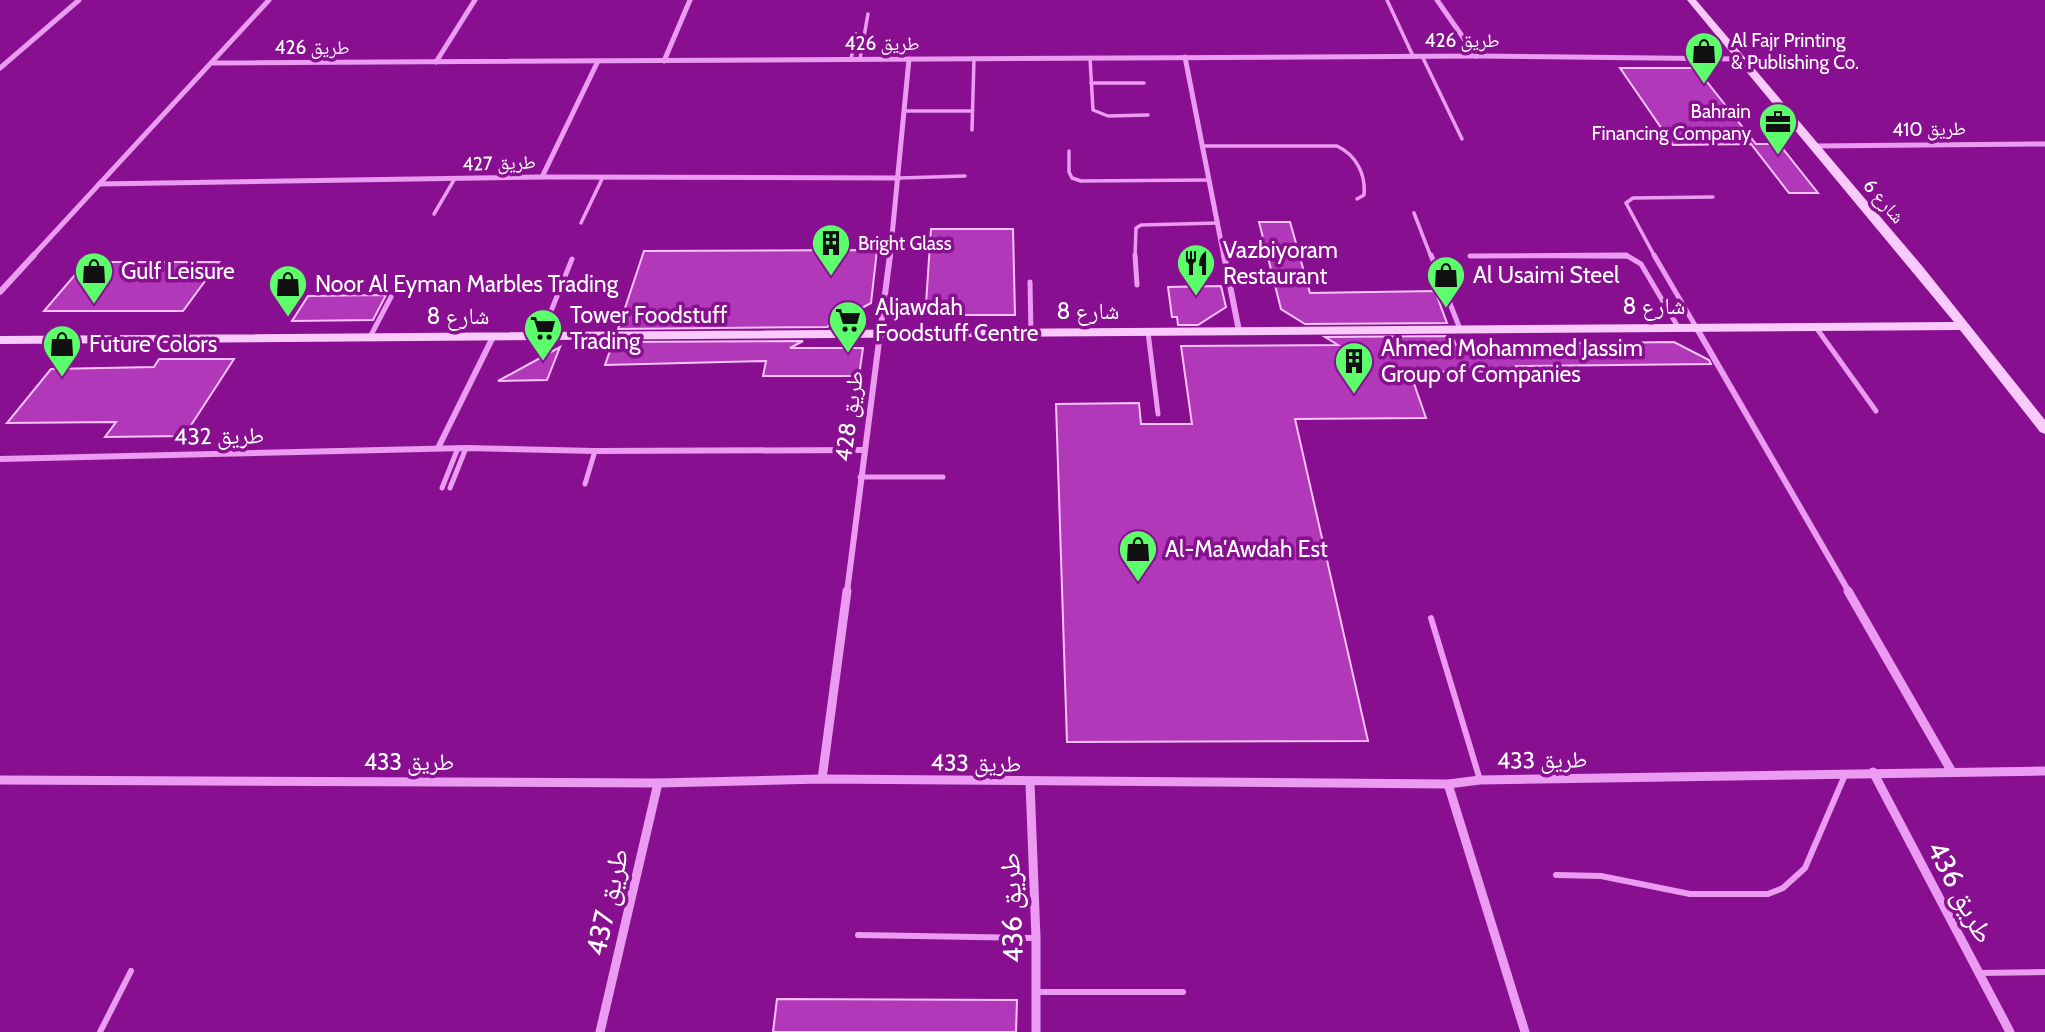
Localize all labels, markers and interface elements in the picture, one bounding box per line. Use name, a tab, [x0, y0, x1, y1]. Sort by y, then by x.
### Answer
street label: طريق 426	[1425, 29, 1499, 52]
place label: Al Fajr Printing & Publishing Co.	[1731, 29, 1859, 74]
shop icon: Al Fajr Printing & Publishing Co.	[1683, 30, 1725, 85]
street label: طريق 426	[845, 32, 919, 55]
street label: طريق 426	[275, 36, 349, 59]
place label: Bahrain Financing Company	[1592, 100, 1751, 145]
office icon: Bahrain Financing Company	[1757, 101, 1799, 156]
street label: طريق 410	[1892, 117, 1966, 141]
street label: طريق 427	[462, 150, 536, 176]
street label: شارع 6	[1859, 174, 1909, 228]
building icon: Bright Glass	[810, 222, 852, 277]
place label: Bright Glass	[858, 232, 952, 255]
place label: Vazbiyoram Restaurant	[1223, 236, 1338, 290]
restaurant icon: Vazbiyoram Restaurant	[1175, 242, 1217, 297]
shop icon: Gulf Leisure	[73, 250, 115, 305]
shop icon: Al Usaimi Steel	[1425, 254, 1467, 309]
place label: Gulf Leisure	[121, 257, 235, 285]
place label: Al Usaimi Steel	[1473, 261, 1620, 289]
shop icon: Noor Al Eyman Marbles Trading	[267, 263, 309, 318]
place label: Noor Al Eyman Marbles Trading	[315, 270, 619, 298]
street label: شارع 8	[1623, 292, 1685, 321]
place label: Aljawdah Foodstuff Centre	[875, 293, 1039, 347]
street label: شارع 8	[1057, 297, 1119, 326]
supermarket icon: Aljawdah Foodstuff Centre	[827, 299, 869, 354]
place label: Tower Foodstuff Trading	[570, 301, 728, 355]
street label: شارع 8	[427, 302, 489, 331]
supermarket icon: Tower Foodstuff Trading	[522, 307, 564, 362]
shop icon: Future Colors	[41, 323, 83, 378]
place label: Future Colors	[89, 330, 217, 358]
place label: Ahmed Mohammed Jassim Group of Companies	[1381, 334, 1643, 388]
building icon: Ahmed Mohammed Jassim Group of Companies	[1333, 340, 1375, 395]
street label: طريق 428	[829, 369, 869, 463]
street label: طريق 432	[174, 421, 264, 451]
shop icon: Al-Ma'Awdah Est	[1117, 528, 1159, 583]
place label: Al-Ma'Awdah Est	[1165, 535, 1328, 563]
street label: طريق 433	[1497, 745, 1587, 775]
street label: طريق 433	[364, 748, 454, 776]
street label: طريق 433	[931, 748, 1021, 778]
street label: طريق 436	[1919, 835, 2002, 949]
street label: طريق 437	[578, 845, 637, 959]
street label: طريق 436	[992, 852, 1031, 964]

